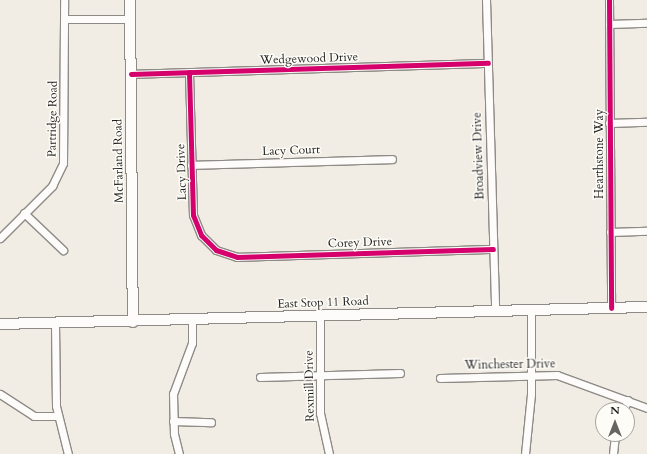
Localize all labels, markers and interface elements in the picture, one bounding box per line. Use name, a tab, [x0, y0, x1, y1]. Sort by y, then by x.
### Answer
street label: Wedgewood Drive	[260, 50, 358, 68]
street label: Partridge Road	[45, 81, 61, 157]
street label: Hearthstone Way	[593, 109, 607, 199]
street label: Broadview Drive	[470, 112, 488, 200]
street label: McFarland Road	[111, 119, 127, 203]
street label: Lacy Court	[262, 143, 320, 159]
street label: Lacy Drive	[174, 144, 190, 200]
street label: Corey Drive	[328, 235, 392, 251]
street label: East Stop 11 Road	[277, 294, 369, 312]
street label: Rexmill Drive	[302, 350, 318, 422]
street label: Winchester Drive	[464, 357, 556, 373]
north arrow	[595, 402, 635, 442]
text: N	[610, 403, 620, 418]

